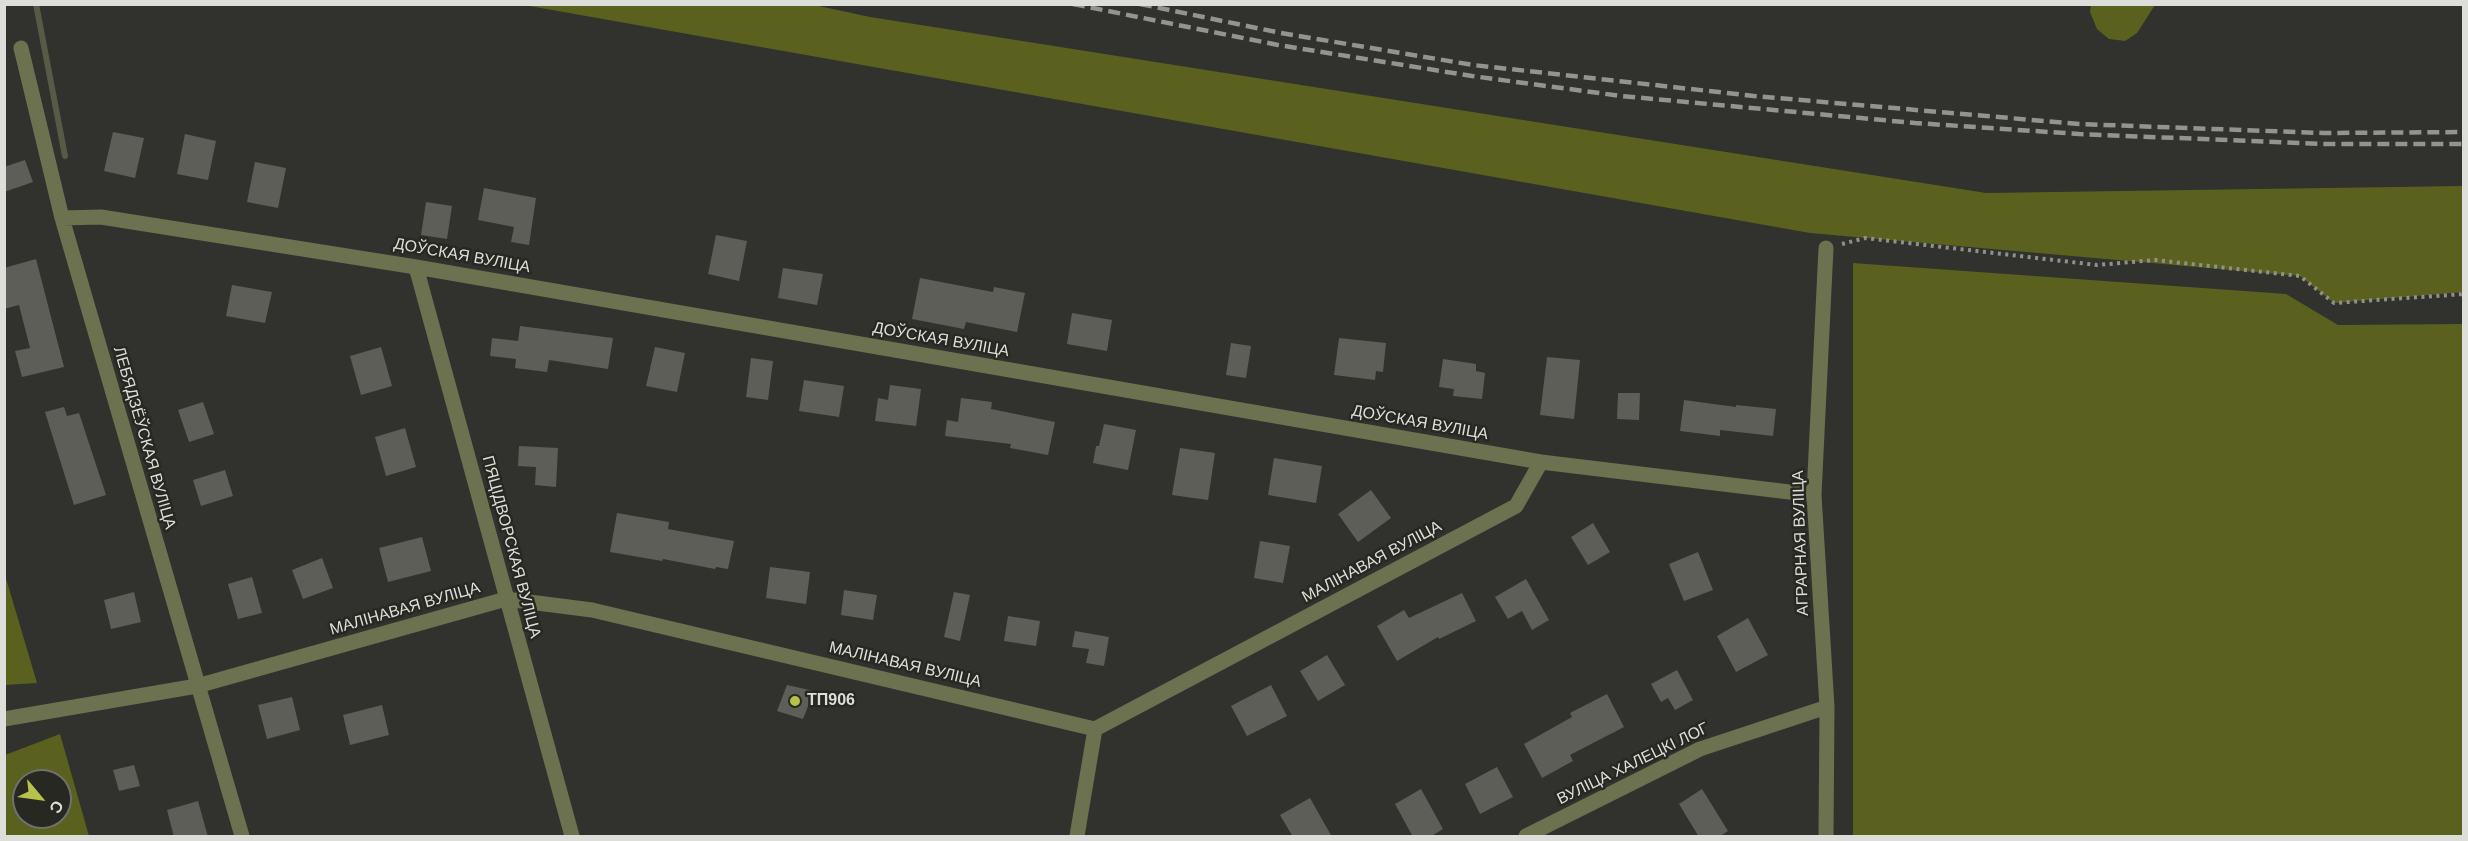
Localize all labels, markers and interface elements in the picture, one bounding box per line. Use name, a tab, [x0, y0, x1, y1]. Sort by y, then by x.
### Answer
street label: ДОЎСКАЯ ВУЛІЦА	[392, 235, 532, 277]
street label: ДОЎСКАЯ ВУЛІЦА	[871, 319, 1011, 361]
street label: ЛЕБЯДЗЁЎСКАЯ ВУЛІЦА	[109, 344, 179, 532]
street label: ДОЎСКАЯ ВУЛІЦА	[1350, 402, 1490, 444]
street label: ПЯЦІДВОРСКАЯ ВУЛІЦА	[477, 454, 545, 640]
street label: АГРАРНАЯ ВУЛІЦА	[1789, 470, 1813, 616]
street label: МАЛІНАВАЯ ВУЛІЦА	[1299, 517, 1445, 607]
street label: МАЛІНАВАЯ ВУЛІЦА	[328, 578, 482, 640]
street label: МАЛІНАВАЯ ВУЛІЦА	[827, 638, 983, 692]
place label: ТП906	[807, 691, 855, 711]
marker: ТП906	[788, 694, 802, 708]
street label: ВУЛІЦА ХАЛЕЦКІ ЛОГ	[1554, 719, 1712, 809]
north arrow	[12, 769, 72, 829]
text: С	[46, 798, 67, 816]

